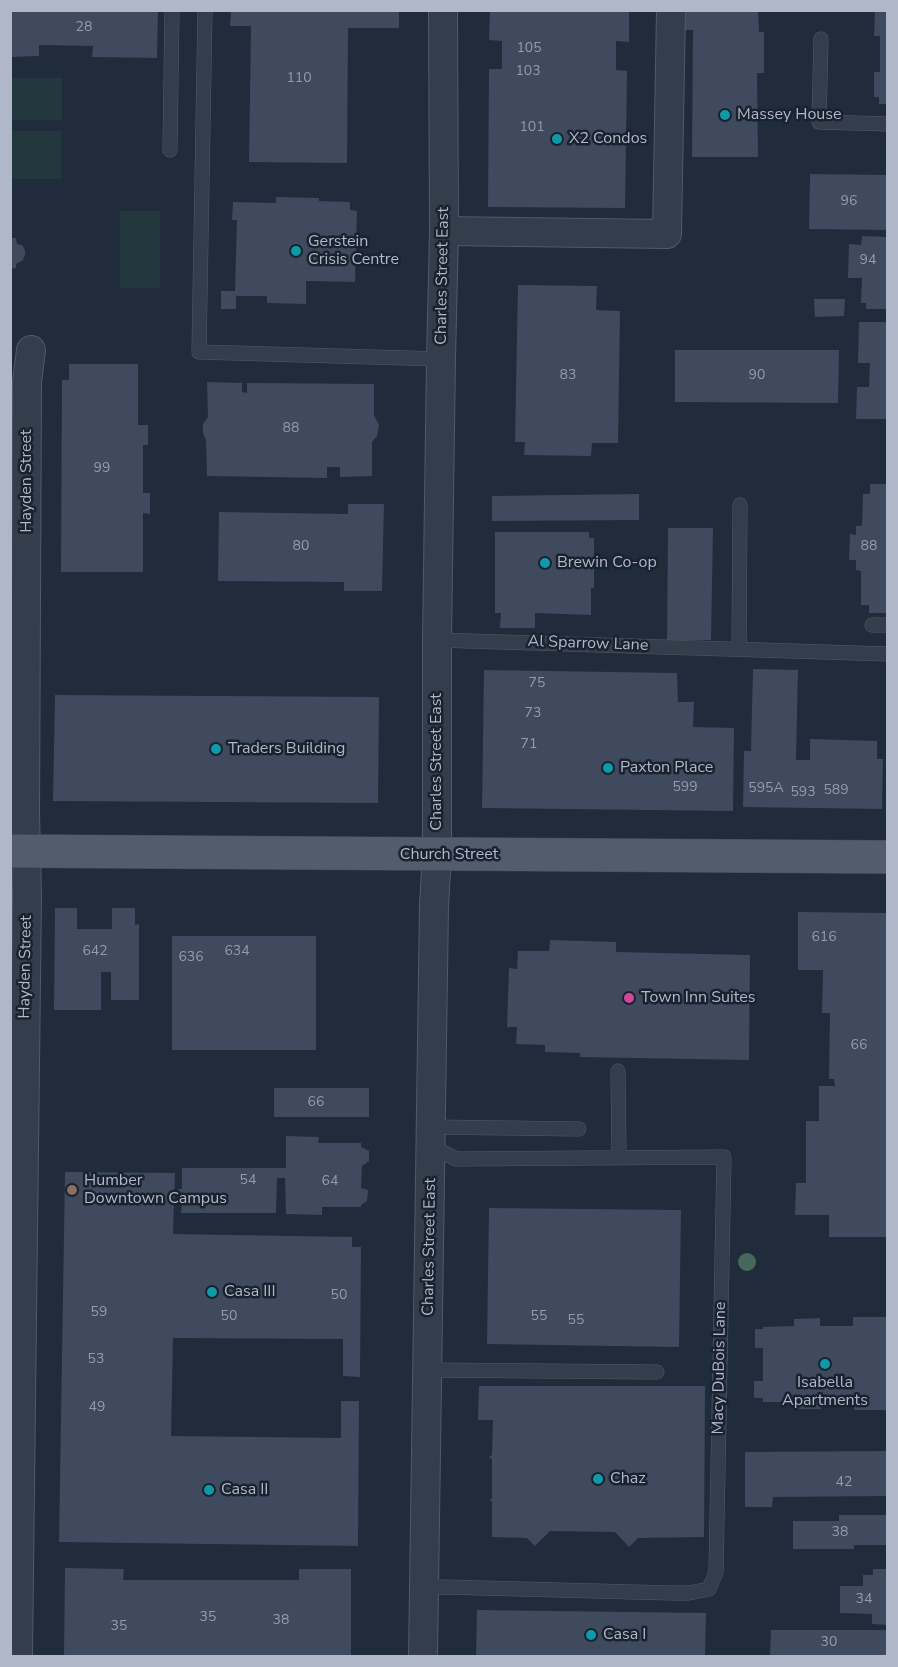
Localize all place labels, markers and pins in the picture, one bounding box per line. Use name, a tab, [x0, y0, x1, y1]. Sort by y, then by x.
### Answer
place label: Massey House	[737, 105, 842, 125]
marker: Massey House	[718, 108, 732, 122]
place label: X2 Condos	[569, 129, 647, 149]
marker: X2 Condos	[550, 132, 564, 146]
place label: Gerstein Crisis Centre	[308, 232, 399, 270]
marker: Gerstein Crisis Centre	[289, 244, 303, 258]
place label: Brewin Co-op	[557, 553, 657, 573]
marker: Brewin Co-op	[538, 556, 552, 570]
place label: Traders Building	[228, 739, 345, 759]
marker: Traders Building	[209, 742, 223, 756]
place label: Paxton Place	[620, 758, 713, 778]
marker: Paxton Place	[601, 761, 615, 775]
place label: Town Inn Suites	[641, 988, 755, 1008]
marker: Town Inn Suites	[622, 991, 636, 1005]
place label: Humber Downtown Campus	[84, 1171, 227, 1209]
marker: Humber Downtown Campus	[65, 1183, 79, 1197]
place label: Casa III	[224, 1282, 276, 1302]
marker: Casa III	[205, 1285, 219, 1299]
marker: Isabella Apartments	[818, 1357, 832, 1371]
place label: Isabella Apartments	[782, 1373, 868, 1411]
place label: Chaz	[610, 1469, 646, 1489]
marker: Chaz	[591, 1472, 605, 1486]
place label: Casa II	[221, 1480, 268, 1500]
marker: Casa II	[202, 1483, 216, 1497]
place label: Casa I	[603, 1625, 646, 1645]
marker: Casa I	[584, 1628, 598, 1642]

